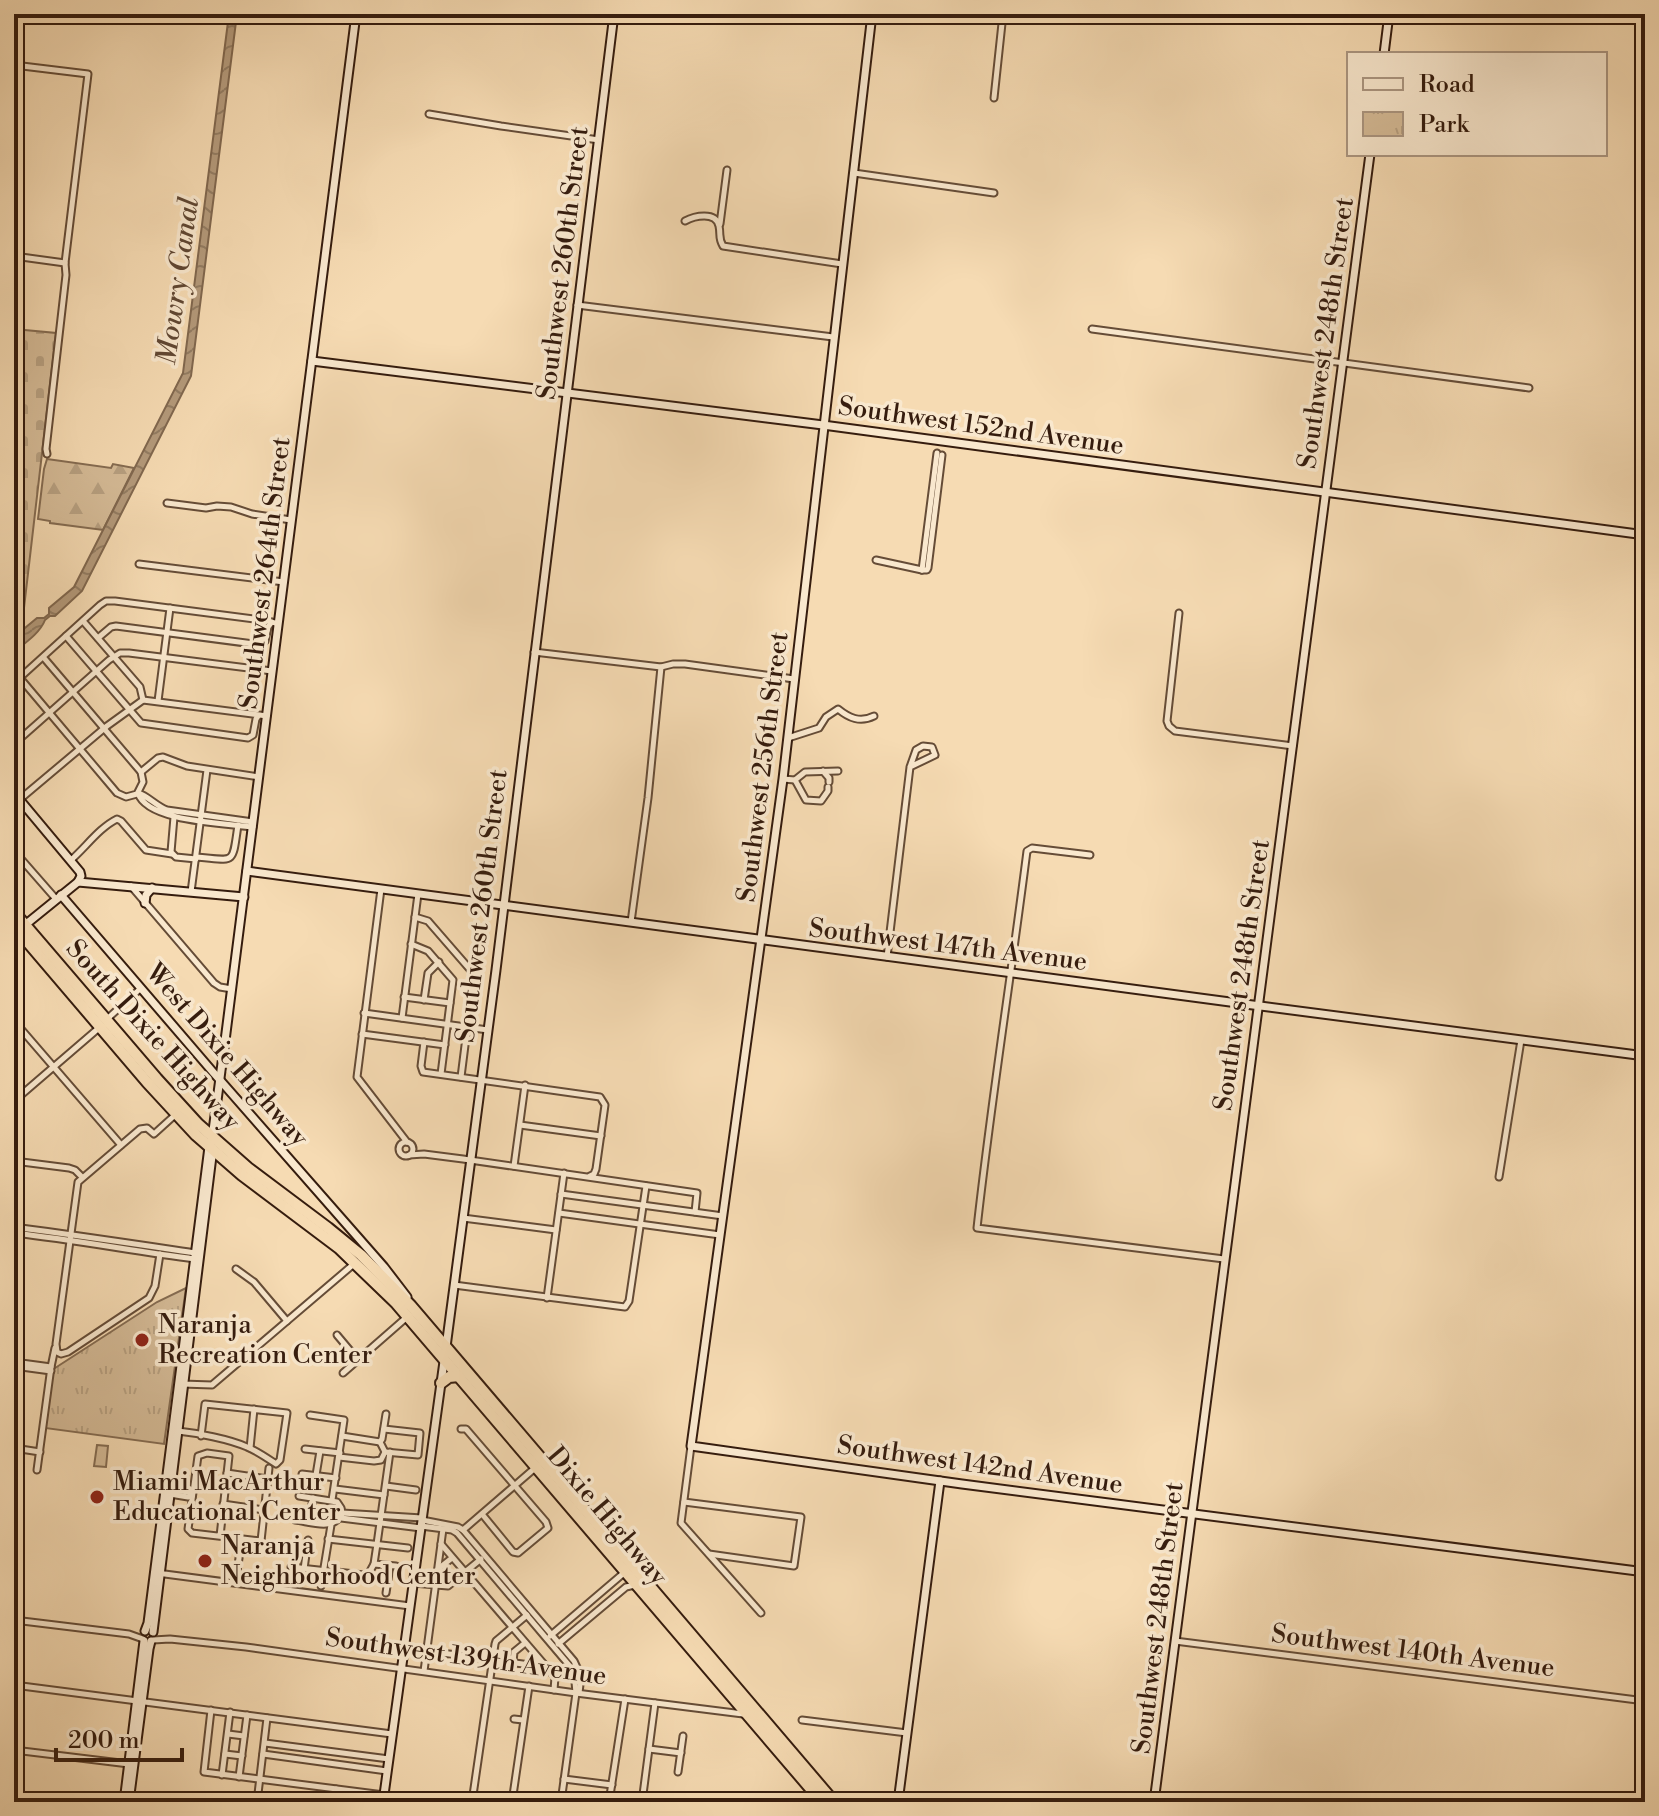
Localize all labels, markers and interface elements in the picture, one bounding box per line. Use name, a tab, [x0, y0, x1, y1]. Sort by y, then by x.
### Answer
legend	[1347, 52, 1607, 156]
text: Road	[1419, 70, 1475, 100]
text: Park	[1419, 110, 1470, 140]
street label: Southwest 260th Street	[530, 125, 596, 401]
water label: Mowry Canal	[149, 195, 207, 367]
street label: Southwest 248th Street	[1291, 195, 1361, 471]
street label: Southwest 152nd Avenue	[836, 390, 1126, 462]
street label: Southwest 264th Street	[232, 435, 298, 711]
street label: Southwest 256th Street	[731, 630, 795, 904]
street label: Southwest 260th Street	[449, 768, 515, 1044]
street label: Southwest 248th Street	[1207, 837, 1277, 1113]
street label: Southwest 147th Avenue	[807, 912, 1089, 978]
street label: South Dixie Highway	[59, 933, 247, 1137]
street label: West Dixie Highway	[138, 956, 315, 1153]
place label: Naranja Recreation Center	[158, 1309, 372, 1371]
marker: Naranja Recreation Center	[133, 1331, 151, 1349]
street label: Southwest 142nd Avenue	[835, 1429, 1125, 1501]
street label: Dixie Highway	[540, 1440, 674, 1592]
place label: Miami MacArthur Educational Center	[113, 1466, 341, 1528]
street label: Southwest 248th Street	[1125, 1480, 1191, 1756]
marker: Miami MacArthur Educational Center	[88, 1488, 106, 1506]
place label: Naranja Neighborhood Center	[221, 1530, 476, 1592]
marker: Naranja Neighborhood Center	[196, 1552, 214, 1570]
street label: Southwest 140th Avenue	[1269, 1618, 1557, 1684]
street label: Southwest 139th Avenue	[323, 1621, 609, 1693]
scale bar	[56, 1712, 182, 1762]
text: 200 m	[68, 1726, 139, 1756]

